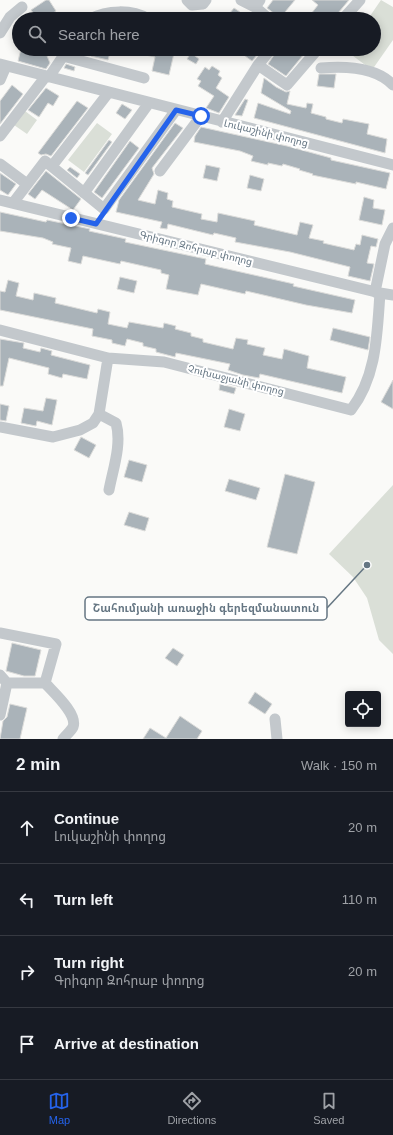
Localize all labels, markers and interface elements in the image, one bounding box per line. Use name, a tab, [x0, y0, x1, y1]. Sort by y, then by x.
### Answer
search box	[12, 12, 381, 56]
icon: search	[26, 23, 48, 45]
text: Search here	[58, 26, 140, 43]
route start	[192, 107, 210, 125]
street label: Լուկաշինի փողոց	[223, 117, 309, 149]
route end	[62, 209, 80, 227]
street label: Գրիգոր Զոհրաբ փողոց	[138, 229, 254, 267]
street label: Չուխաջյանի փողոց	[187, 363, 285, 397]
callout: Շահումյանի առաջին գերեզմանատուն	[85, 597, 327, 620]
text: Շահումյանի առաջին գերեզմանատուն	[93, 602, 319, 615]
map controls	[345, 691, 381, 727]
button: locate	[345, 691, 381, 727]
text: 2 min	[16, 755, 60, 774]
text: Walk · 150 m	[301, 758, 377, 773]
text: Continue	[54, 810, 119, 827]
icon: ahead	[16, 817, 38, 839]
text: 20 m	[348, 820, 377, 835]
text: Լուկաշինի փողոց	[54, 829, 166, 844]
icon: left	[16, 889, 38, 911]
text: Turn left	[54, 891, 113, 908]
text: 110 m	[342, 892, 377, 907]
text: Turn right	[54, 954, 124, 971]
icon: right	[16, 961, 38, 983]
text: 20 m	[348, 964, 377, 979]
text: Գրիգոր Զոհրաբ փողոց	[54, 973, 205, 988]
icon: arrive	[16, 1033, 38, 1055]
text: Arrive at destination	[54, 1035, 199, 1052]
tab: Map	[48, 1090, 70, 1126]
tab: Directions	[167, 1090, 216, 1126]
tab: Saved	[313, 1090, 344, 1126]

